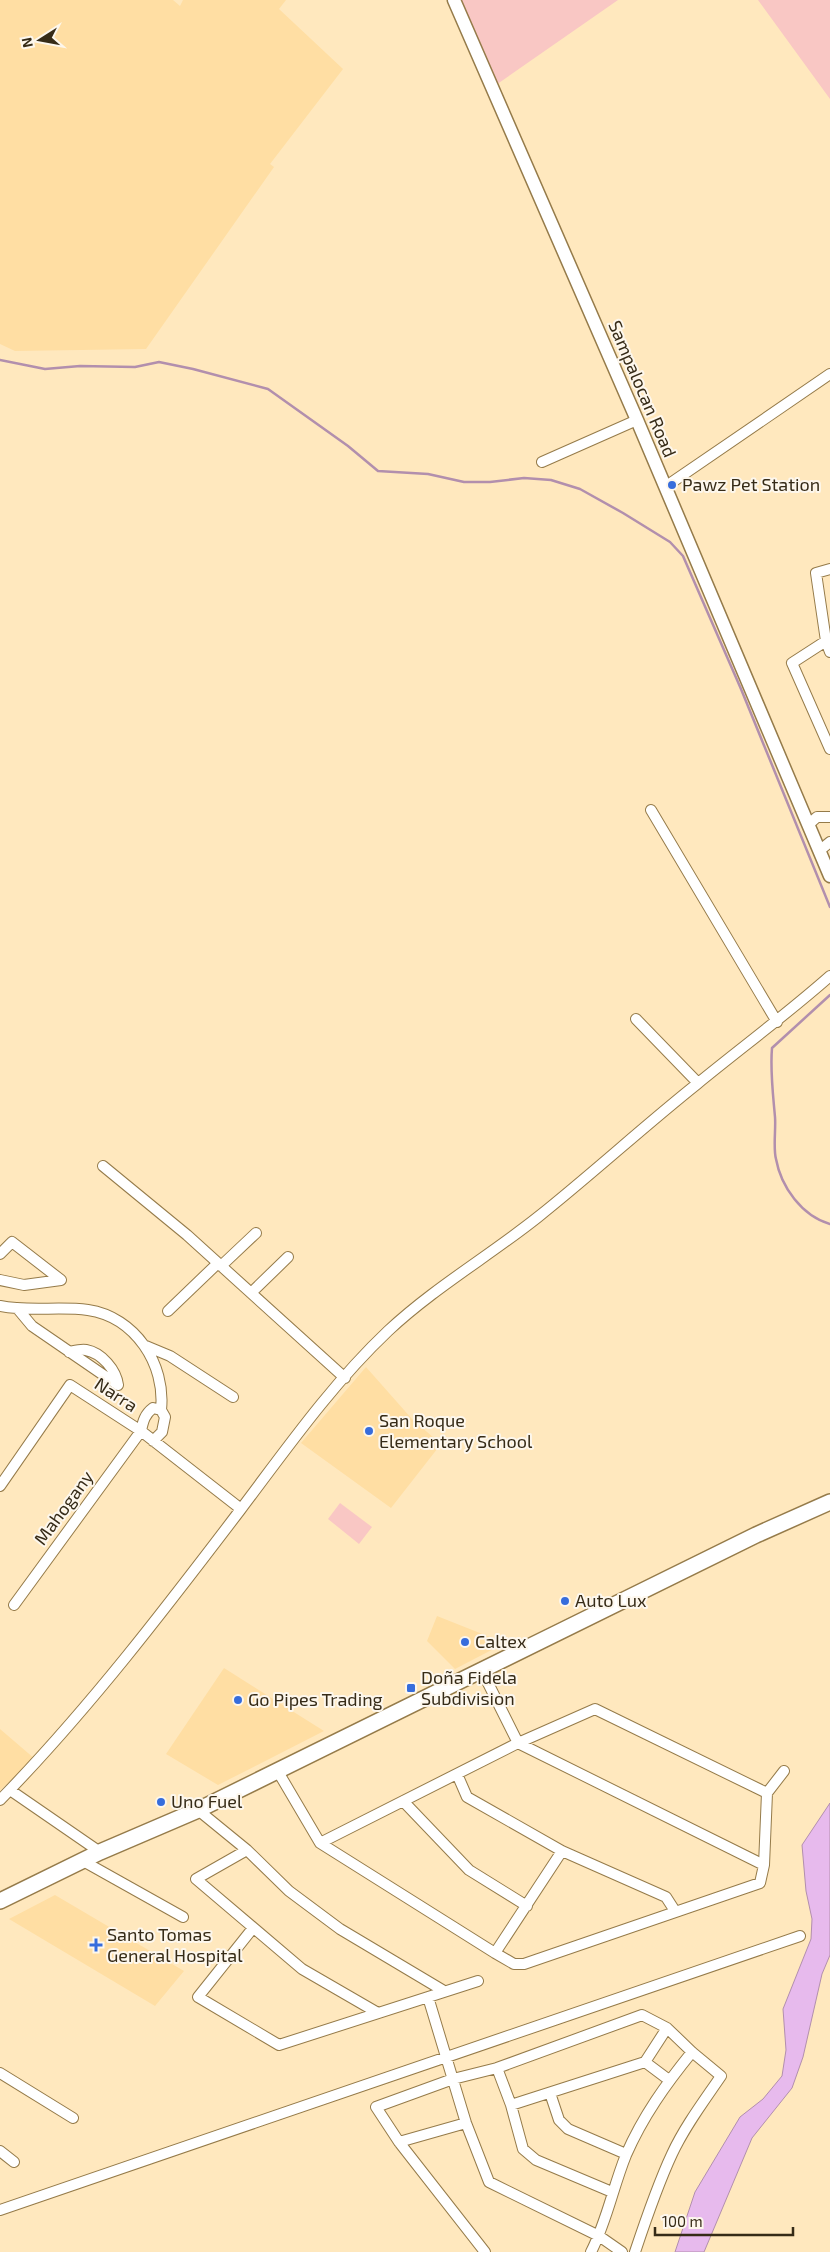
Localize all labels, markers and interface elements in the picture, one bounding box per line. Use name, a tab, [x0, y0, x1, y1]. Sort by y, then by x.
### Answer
north arrow	[15, 15, 65, 65]
text: N	[17, 36, 36, 49]
street label: Sampalocan Road	[604, 317, 682, 460]
place label: Pawz Pet Station	[682, 473, 820, 495]
marker: Pawz Pet Station	[666, 479, 678, 491]
street label: Narra	[91, 1372, 142, 1416]
place label: San Roque Elementary School	[379, 1409, 533, 1452]
marker: San Roque Elementary School	[363, 1425, 375, 1437]
street label: Mahogany	[29, 1466, 98, 1549]
place label: Auto Lux	[575, 1589, 647, 1611]
marker: Auto Lux	[559, 1595, 571, 1607]
place label: Caltex	[475, 1630, 527, 1652]
marker: Caltex	[459, 1636, 471, 1648]
place label: Doña Fidela Subdivision	[421, 1666, 517, 1709]
marker: Doña Fidela Subdivision	[405, 1682, 417, 1694]
place label: Go Pipes Trading	[248, 1688, 383, 1710]
marker: Go Pipes Trading	[232, 1694, 244, 1706]
place label: Uno Fuel	[171, 1790, 243, 1812]
marker: Uno Fuel	[155, 1796, 167, 1808]
place label: Santo Tomas General Hospital	[107, 1923, 243, 1966]
marker: Santo Tomas General Hospital	[89, 1938, 103, 1952]
scale bar	[655, 2204, 792, 2236]
text: 100 m	[662, 2212, 703, 2230]

